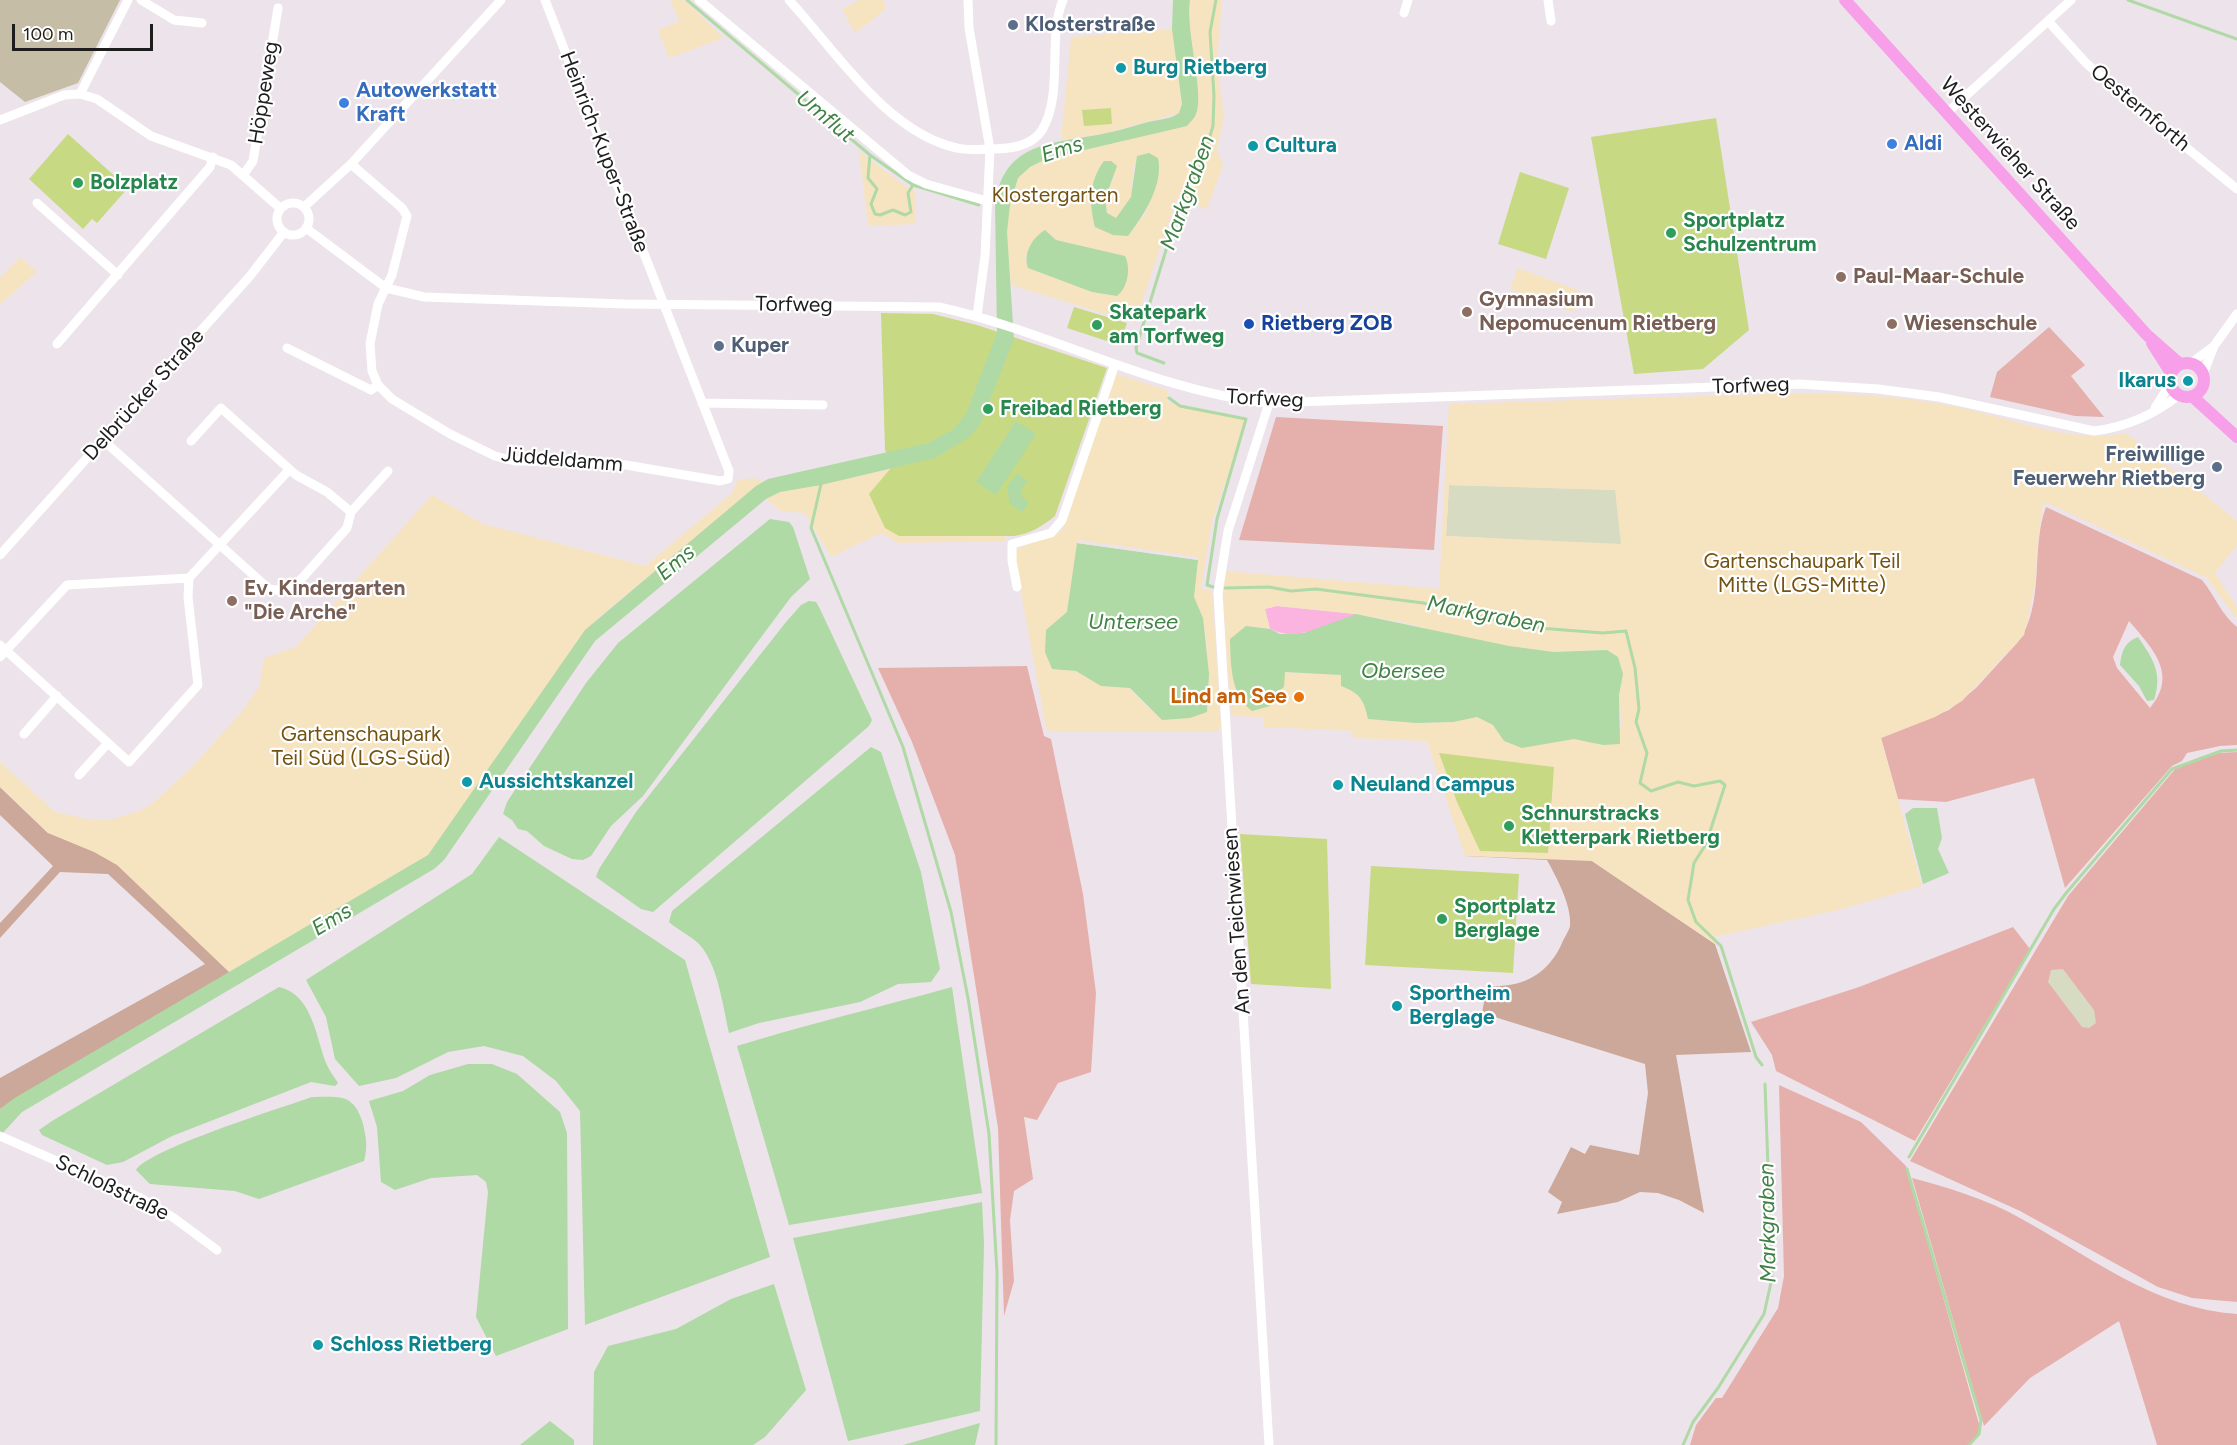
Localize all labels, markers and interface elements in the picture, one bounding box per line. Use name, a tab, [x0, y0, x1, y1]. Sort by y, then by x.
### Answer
scale bar	[15, 12, 156, 50]
place label: Klosterstraße	[1025, 12, 1155, 38]
marker: Klosterstraße	[1006, 18, 1020, 32]
text: 100 m	[23, 23, 73, 45]
street label: Höppeweg	[243, 40, 285, 146]
street label: Heinrich-Kuper-Straße	[554, 48, 654, 256]
place label: Burg Rietberg	[1133, 55, 1267, 81]
street label: Oesternforth	[2085, 59, 2195, 157]
marker: Burg Rietberg	[1114, 61, 1128, 75]
street label: Westerwieher Straße	[1935, 72, 2085, 236]
place label: Autowerkstatt Kraft	[356, 78, 497, 128]
water label: Umflut	[790, 85, 860, 149]
marker: Autowerkstatt Kraft	[337, 96, 351, 110]
water label: Ems	[1038, 131, 1086, 169]
place label: Aldi	[1904, 131, 1942, 157]
water label: Markgraben	[1155, 132, 1221, 254]
place label: Cultura	[1265, 133, 1337, 159]
marker: Aldi	[1885, 137, 1899, 151]
marker: Cultura	[1246, 139, 1260, 153]
place label: Bolzplatz	[90, 170, 178, 196]
marker: Bolzplatz	[71, 176, 85, 190]
park label: Klostergarten	[991, 183, 1119, 209]
place label: Sportplatz Schulzentrum	[1683, 208, 1816, 258]
marker: Sportplatz Schulzentrum	[1664, 226, 1678, 240]
place label: Paul-Maar-Schule	[1853, 264, 2024, 290]
marker: Paul-Maar-Schule	[1834, 270, 1848, 284]
place label: Gymnasium Nepomucenum Rietberg	[1479, 287, 1716, 337]
street label: Torfweg	[755, 292, 833, 318]
place label: Skatepark am Torfweg	[1109, 300, 1224, 350]
marker: Gymnasium Nepomucenum Rietberg	[1460, 305, 1474, 319]
place label: Rietberg ZOB	[1261, 311, 1393, 337]
place label: Wiesenschule	[1904, 311, 2037, 337]
marker: Rietberg ZOB	[1242, 317, 1256, 331]
marker: Wiesenschule	[1885, 317, 1899, 331]
marker: Skatepark am Torfweg	[1090, 318, 1104, 332]
street label: Delbrücker Straße	[78, 324, 210, 466]
place label: Kuper	[731, 333, 789, 359]
marker: Kuper	[712, 339, 726, 353]
place label: Ikarus	[2118, 368, 2176, 394]
street label: Torfweg	[1712, 372, 1790, 400]
marker: Ikarus	[2181, 374, 2195, 388]
street label: Torfweg	[1226, 384, 1304, 414]
place label: Freibad Rietberg	[1000, 396, 1162, 422]
marker: Freibad Rietberg	[981, 402, 995, 416]
street label: Jüddeldamm	[500, 442, 624, 478]
place label: Freiwillige Feuerwehr Rietberg	[2013, 442, 2205, 492]
marker: Freiwillige Feuerwehr Rietberg	[2210, 460, 2224, 474]
water label: Ems	[651, 539, 701, 587]
park label: Gartenschaupark Teil Mitte (LGS-Mitte)	[1704, 549, 1900, 599]
place label: Ev. Kindergarten "Die Arche"	[244, 576, 405, 626]
water label: Markgraben	[1425, 591, 1547, 639]
marker: Ev. Kindergarten "Die Arche"	[225, 594, 239, 608]
water label: Untersee	[1088, 610, 1178, 636]
water label: Obersee	[1361, 659, 1445, 685]
place label: Lind am See	[1170, 684, 1287, 710]
marker: Lind am See	[1292, 690, 1306, 704]
park label: Gartenschaupark Teil Süd (LGS-Süd)	[272, 722, 450, 772]
place label: Aussichtskanzel	[479, 769, 633, 795]
place label: Neuland Campus	[1350, 772, 1515, 798]
marker: Aussichtskanzel	[460, 775, 474, 789]
marker: Neuland Campus	[1331, 778, 1345, 792]
place label: Schnurstracks Kletterpark Rietberg	[1521, 801, 1720, 851]
marker: Schnurstracks Kletterpark Rietberg	[1502, 819, 1516, 833]
street label: An den Teichwiesen	[1218, 827, 1256, 1015]
place label: Sportplatz Berglage	[1454, 894, 1555, 944]
water label: Ems	[307, 898, 357, 942]
marker: Sportplatz Berglage	[1435, 912, 1449, 926]
place label: Sportheim Berglage	[1409, 981, 1510, 1031]
marker: Sportheim Berglage	[1390, 999, 1404, 1013]
street label: Schloßstraße	[51, 1150, 173, 1226]
water label: Markgraben	[1754, 1163, 1782, 1283]
place label: Schloss Rietberg	[330, 1332, 492, 1358]
marker: Schloss Rietberg	[311, 1338, 325, 1352]

